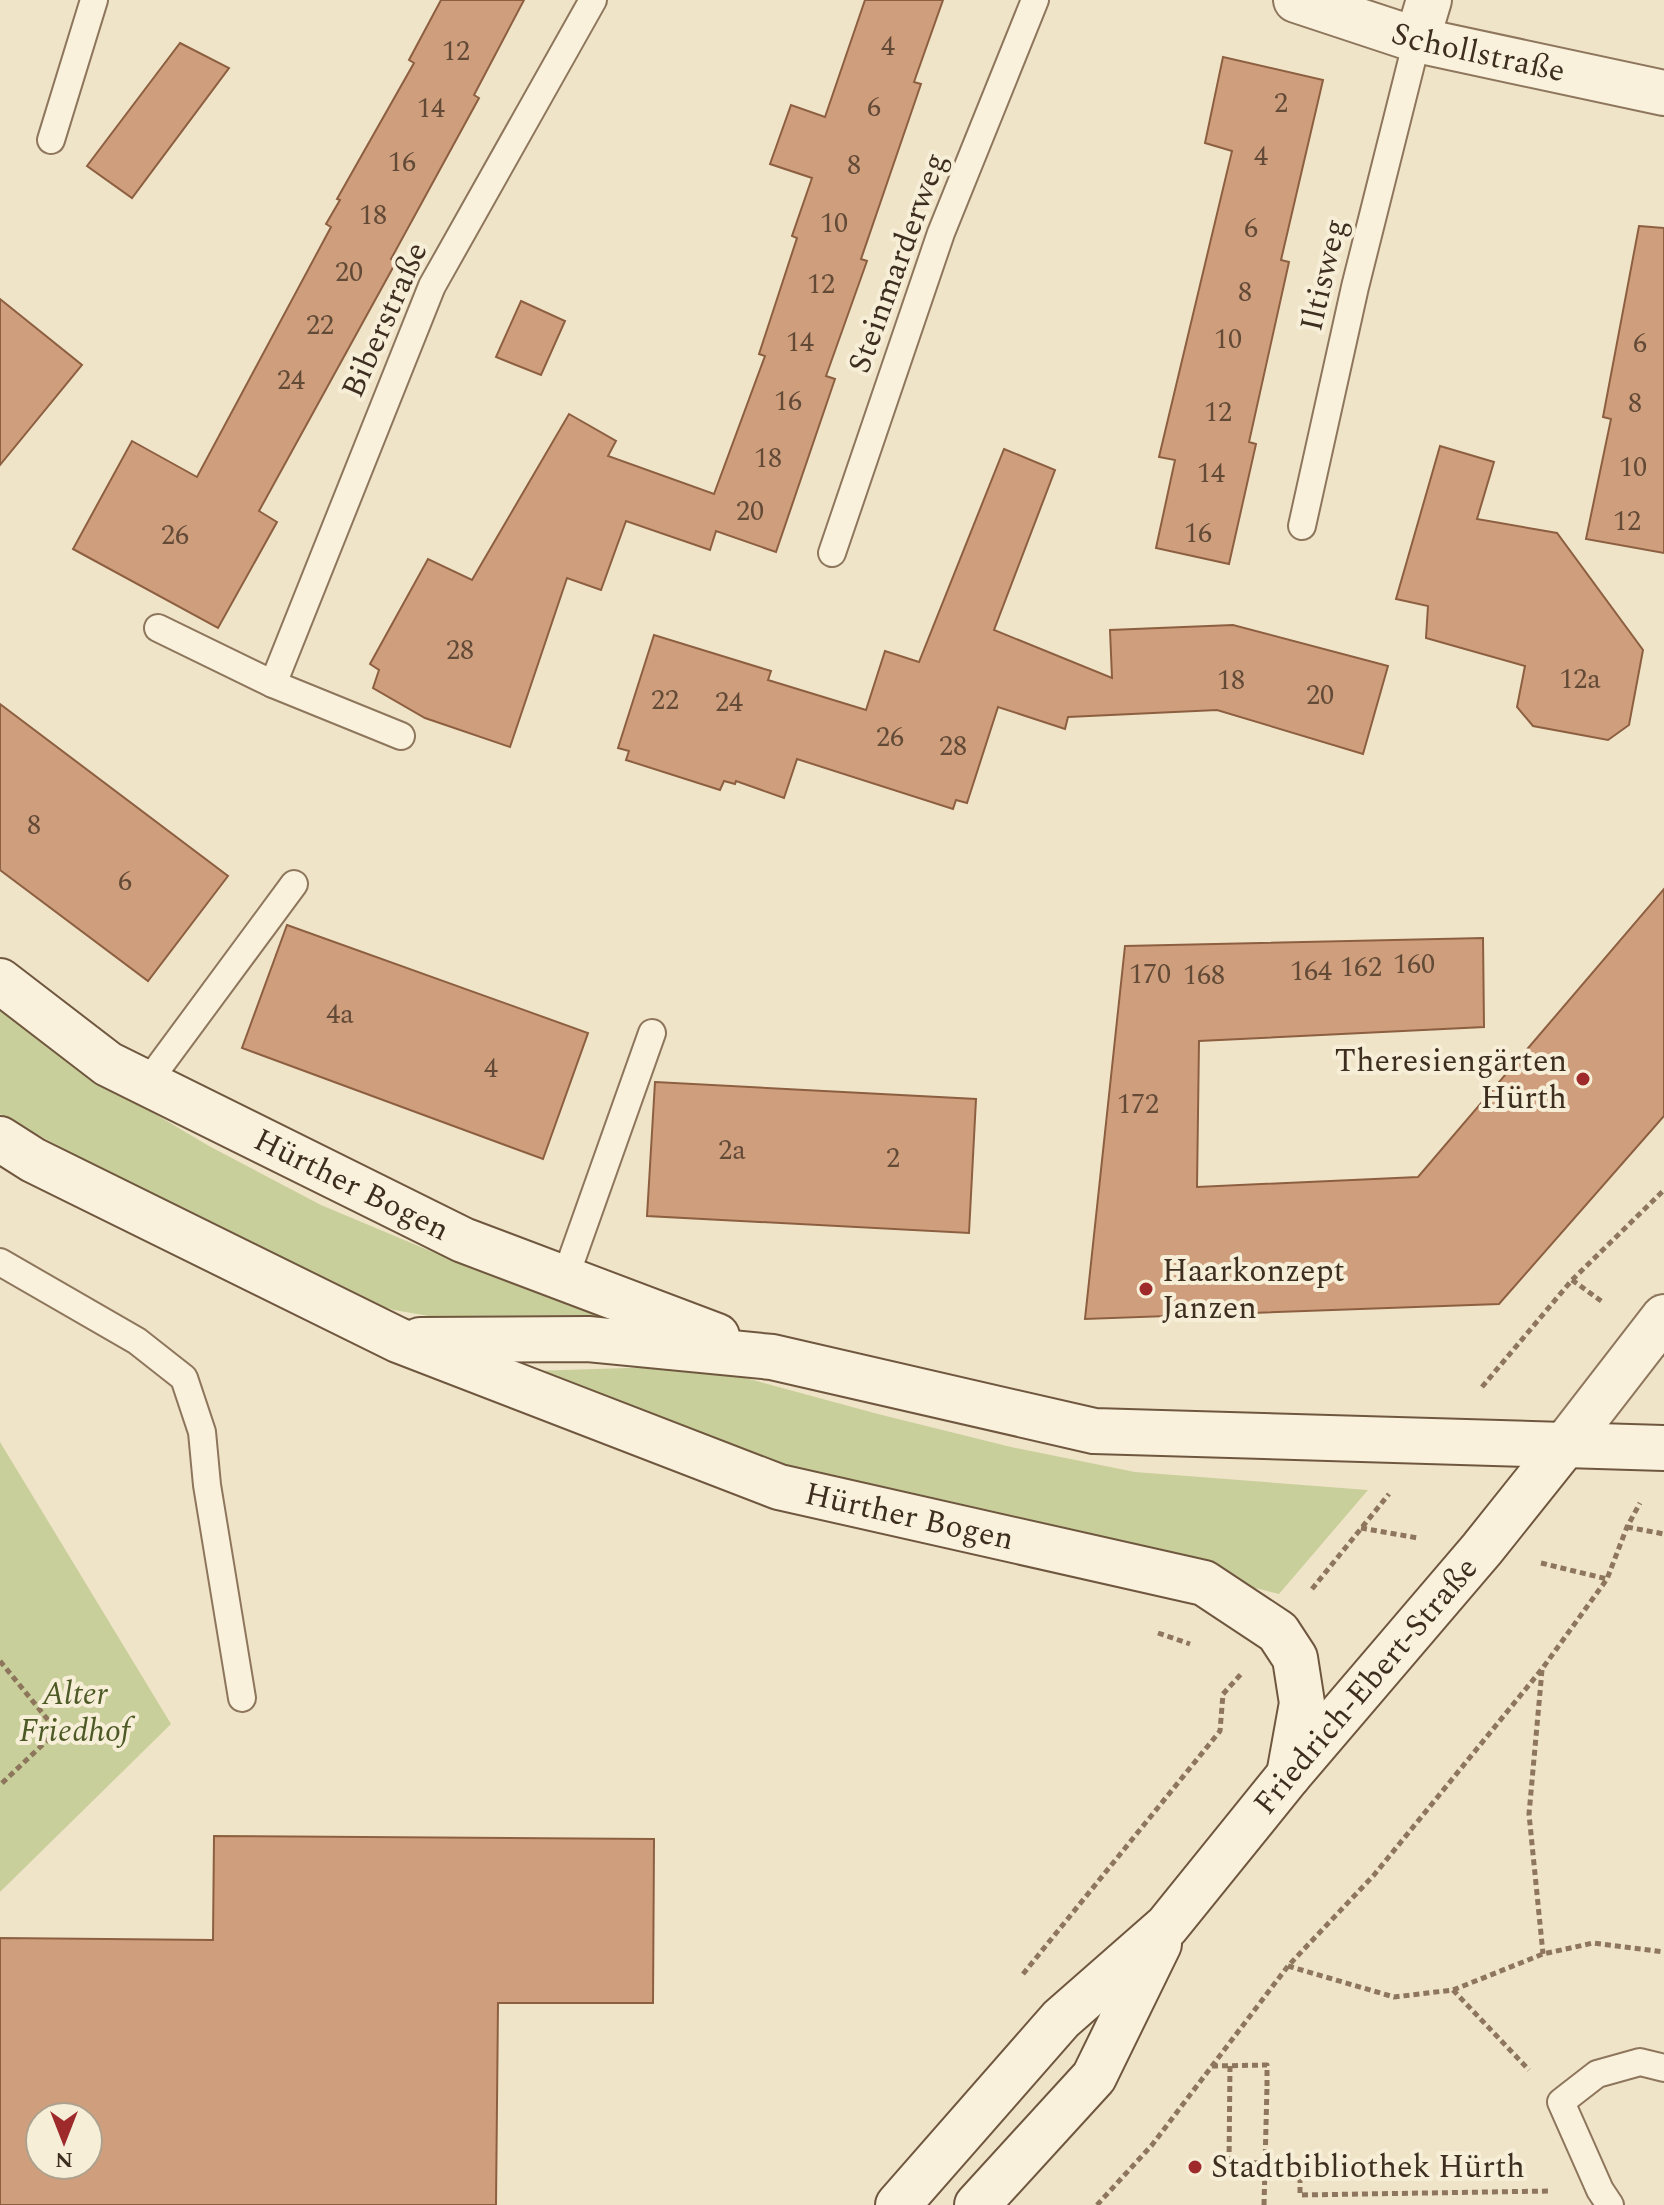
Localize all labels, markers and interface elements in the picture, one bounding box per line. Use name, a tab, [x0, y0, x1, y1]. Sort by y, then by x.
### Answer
street label: Schollstraße	[1385, 9, 1570, 96]
house number: 4	[881, 25, 895, 68]
house number: 12	[442, 30, 470, 73]
house number: 2	[1274, 82, 1288, 125]
house number: 6	[867, 86, 881, 129]
house number: 14	[417, 87, 445, 130]
house number: 4	[1254, 135, 1268, 178]
house number: 16	[388, 141, 416, 184]
house number: 8	[847, 144, 861, 187]
street label: Steinmarderweg	[835, 146, 961, 380]
house number: 18	[359, 194, 387, 237]
house number: 10	[820, 202, 848, 245]
house number: 6	[1244, 207, 1258, 250]
street label: Iltisweg	[1287, 214, 1361, 336]
street label: Biberstraße	[329, 234, 441, 406]
house number: 20	[335, 251, 363, 294]
house number: 12	[807, 263, 835, 306]
house number: 8	[1238, 271, 1252, 314]
house number: 22	[306, 304, 334, 347]
house number: 10	[1214, 318, 1242, 361]
house number: 14	[786, 321, 814, 364]
house number: 6	[1633, 322, 1647, 365]
house number: 24	[277, 359, 305, 402]
house number: 16	[774, 380, 802, 423]
house number: 8	[1628, 382, 1642, 425]
house number: 12	[1204, 391, 1232, 434]
house number: 18	[754, 437, 782, 480]
house number: 10	[1619, 446, 1647, 489]
house number: 14	[1197, 452, 1225, 495]
house number: 20	[736, 490, 764, 533]
house number: 12	[1613, 500, 1641, 543]
house number: 16	[1184, 512, 1212, 555]
house number: 26	[161, 514, 189, 557]
house number: 28	[446, 629, 474, 672]
house number: 12a	[1559, 658, 1601, 701]
house number: 18	[1217, 659, 1245, 702]
house number: 20	[1306, 674, 1334, 717]
house number: 22	[651, 679, 679, 722]
house number: 24	[715, 681, 743, 724]
house number: 26	[876, 716, 904, 759]
house number: 28	[939, 725, 967, 768]
house number: 8	[27, 804, 41, 847]
house number: 6	[118, 860, 132, 903]
house number: 160	[1393, 943, 1435, 986]
house number: 162	[1340, 946, 1382, 989]
house number: 164	[1290, 950, 1332, 993]
house number: 170	[1129, 953, 1171, 996]
house number: 168	[1183, 954, 1225, 997]
house number: 4a	[326, 993, 354, 1036]
place label: Theresiengärten Hürth	[1334, 1037, 1567, 1123]
house number: 4	[484, 1047, 498, 1090]
marker: Theresiengärten Hürth	[1574, 1070, 1592, 1088]
house number: 172	[1117, 1083, 1159, 1126]
street label: Hürther Bogen	[245, 1116, 458, 1254]
house number: 2a	[718, 1129, 746, 1172]
house number: 2	[886, 1137, 900, 1180]
place label: Haarkonzept Janzen	[1162, 1247, 1345, 1333]
marker: Haarkonzept Janzen	[1137, 1280, 1155, 1298]
street label: Hürther Bogen	[800, 1469, 1018, 1564]
street label: Friedrich-Ebert-Straße	[1241, 1546, 1490, 1826]
park label: Alter Friedhof	[19, 1670, 136, 1756]
north arrow	[24, 2101, 104, 2181]
text: N	[55, 2143, 73, 2176]
place label: Stadtbibliothek Hürth	[1211, 2143, 1525, 2192]
marker: Stadtbibliothek Hürth	[1186, 2158, 1204, 2176]

